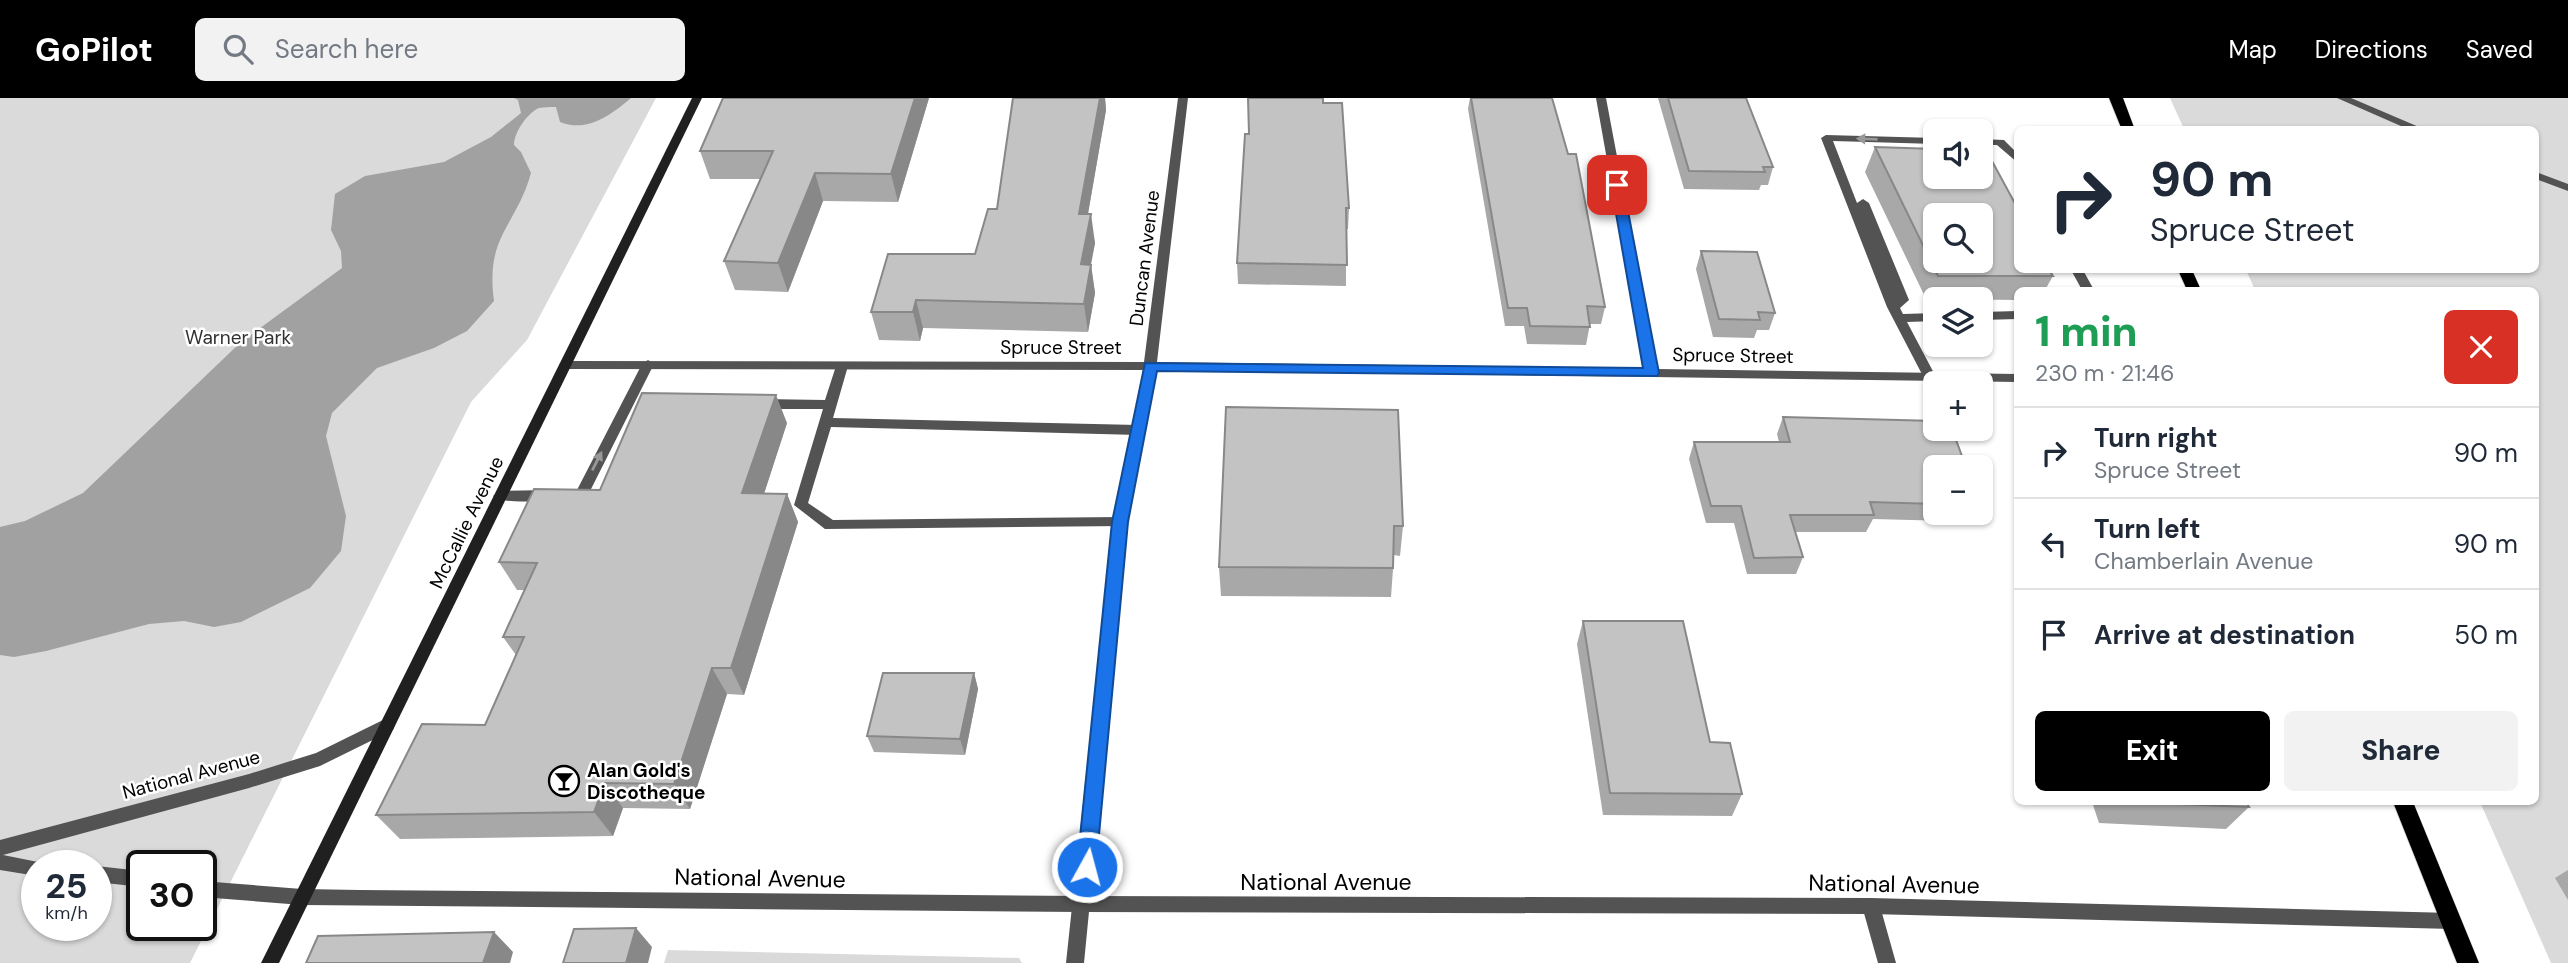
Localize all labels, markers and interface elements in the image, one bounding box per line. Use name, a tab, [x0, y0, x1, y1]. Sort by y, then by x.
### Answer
search box	[195, 18, 685, 81]
text: GoPilot	[35, 28, 153, 71]
icon: search	[219, 30, 257, 68]
text: Search here	[275, 32, 418, 66]
text: Map	[2229, 34, 2277, 65]
text: Directions	[2315, 34, 2428, 65]
text: Saved	[2466, 34, 2533, 65]
map controls	[1923, 119, 1993, 525]
button: sound	[1923, 119, 1993, 189]
one-way arrow	[1856, 133, 1878, 145]
text: 90 m	[2150, 147, 2273, 211]
icon: right	[2035, 154, 2126, 245]
pin	[1587, 155, 1647, 215]
icon: arrive	[1598, 166, 1636, 204]
street label: Duncan Avenue	[1124, 189, 1165, 327]
button: search	[1923, 203, 1993, 273]
text: Spruce Street	[2150, 209, 2354, 251]
button: layers	[1923, 287, 1993, 357]
text: 1 min	[2035, 304, 2138, 359]
button: close	[2444, 310, 2518, 384]
park label: Warner Park	[185, 325, 291, 350]
street label: Spruce Street	[1000, 335, 1122, 360]
street label: Spruce Street	[1672, 342, 1794, 369]
text: 230 m · 21:46	[2035, 358, 2174, 388]
button: +	[1923, 371, 1993, 441]
text: Turn right	[2094, 421, 2218, 455]
icon: right	[2035, 434, 2073, 472]
text: 90 m	[2454, 436, 2518, 470]
one-way arrow	[591, 451, 603, 471]
street label: McCallie Avenue	[424, 452, 509, 593]
button: −	[1923, 455, 1993, 525]
text: Spruce Street	[2094, 455, 2241, 485]
text: Turn left	[2094, 512, 2201, 546]
icon: left	[2035, 525, 2073, 563]
text: 90 m	[2454, 527, 2518, 561]
text: Chamberlain Avenue	[2094, 546, 2313, 576]
icon: arrive	[2035, 616, 2073, 654]
text: Arrive at destination	[2094, 618, 2355, 652]
text: 50 m	[2454, 618, 2518, 652]
button: Exit	[2035, 711, 2270, 791]
button: Share	[2284, 711, 2518, 791]
street label: National Avenue	[120, 744, 263, 805]
place label: Alan Gold's Discotheque	[587, 758, 705, 805]
bar icon: Alan Gold's Discotheque	[547, 764, 581, 798]
position arrow	[1050, 830, 1124, 904]
speed limit sign: 30	[126, 850, 217, 941]
street label: National Avenue	[674, 862, 846, 894]
text: 25	[46, 863, 87, 909]
street label: National Avenue	[1240, 867, 1412, 897]
street label: National Avenue	[1808, 868, 1980, 900]
text: km/h	[45, 901, 88, 925]

